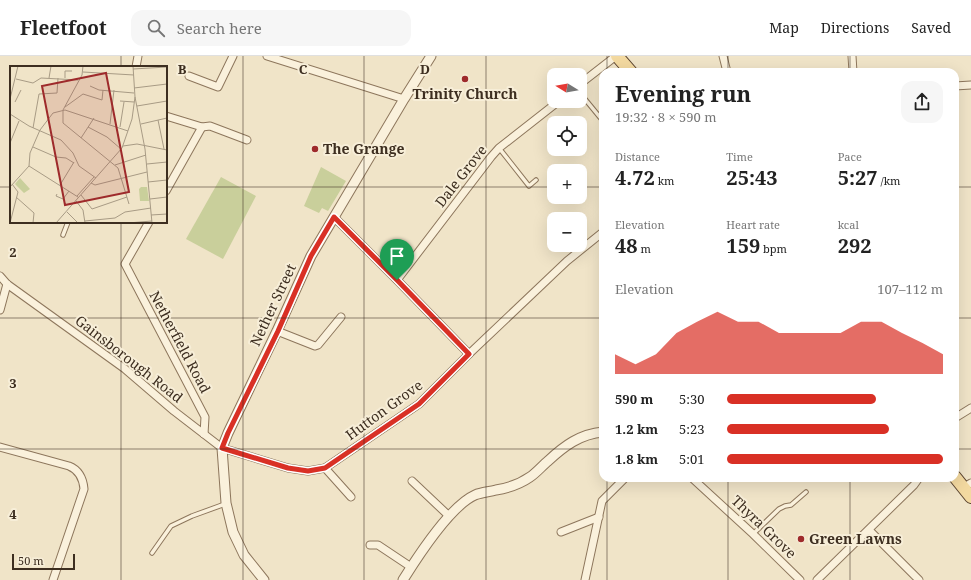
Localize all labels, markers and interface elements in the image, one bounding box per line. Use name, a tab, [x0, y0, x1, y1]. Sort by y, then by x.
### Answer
search box	[131, 10, 411, 46]
text: Fleetfoot	[20, 15, 107, 41]
icon: search	[145, 17, 167, 39]
text: Search here	[177, 18, 262, 38]
text: Map	[769, 18, 799, 37]
text: Directions	[821, 18, 889, 37]
text: Saved	[911, 18, 951, 37]
text: B	[178, 60, 187, 78]
text: C	[299, 60, 308, 78]
text: D	[420, 60, 430, 78]
inset map	[10, 66, 167, 223]
north arrow	[547, 68, 587, 108]
map controls	[547, 68, 587, 252]
marker: Trinity Church	[460, 74, 470, 84]
text: Evening run	[615, 78, 751, 108]
button: share	[901, 81, 943, 123]
place label: Trinity Church	[412, 84, 518, 103]
text: 19:32 · 8 × 590 m	[615, 108, 717, 126]
button: locate	[547, 116, 587, 156]
place label: The Grange	[323, 139, 405, 158]
street label: Dale Grove	[430, 141, 491, 211]
marker: The Grange	[310, 144, 320, 154]
text: Distance	[615, 149, 660, 164]
text: Time	[726, 149, 753, 164]
text: Pace	[838, 149, 862, 164]
button: +	[547, 164, 587, 204]
text: 4.72	[615, 164, 655, 191]
text: 25:43	[726, 164, 778, 191]
text: 5:27	[838, 164, 878, 191]
text: km	[655, 173, 674, 188]
text: /km	[878, 173, 901, 188]
button: −	[547, 212, 587, 252]
text: Elevation	[615, 217, 665, 232]
text: Heart rate	[726, 217, 780, 232]
text: kcal	[838, 217, 859, 232]
text: 48	[615, 232, 638, 259]
text: 159	[726, 232, 760, 259]
text: 292	[838, 232, 872, 259]
pin	[380, 239, 414, 280]
text: m	[638, 241, 651, 256]
text: bpm	[760, 241, 787, 256]
text: 2	[9, 243, 17, 261]
icon: arrive	[386, 245, 408, 267]
street label: Nether Street	[245, 260, 300, 349]
text: Elevation	[615, 280, 674, 298]
text: 107–112 m	[877, 280, 943, 298]
street label: Netherfield Road	[145, 287, 216, 397]
street label: Gainsborough Road	[72, 311, 187, 407]
text: 3	[9, 374, 17, 392]
street label: Hutton Grove	[341, 375, 426, 444]
text: 590 m	[615, 390, 653, 408]
text: 5:30	[679, 390, 705, 408]
text: 1.2 km	[615, 420, 658, 438]
text: 5:23	[679, 420, 705, 438]
text: 1.8 km	[615, 450, 658, 468]
text: 5:01	[679, 450, 705, 468]
street label: Thyra Grove	[728, 491, 801, 562]
text: 4	[9, 505, 17, 523]
place label: Green Lawns	[809, 529, 902, 548]
marker: Green Lawns	[796, 534, 806, 544]
scale bar	[12, 552, 75, 571]
text: 50 m	[18, 553, 44, 568]

